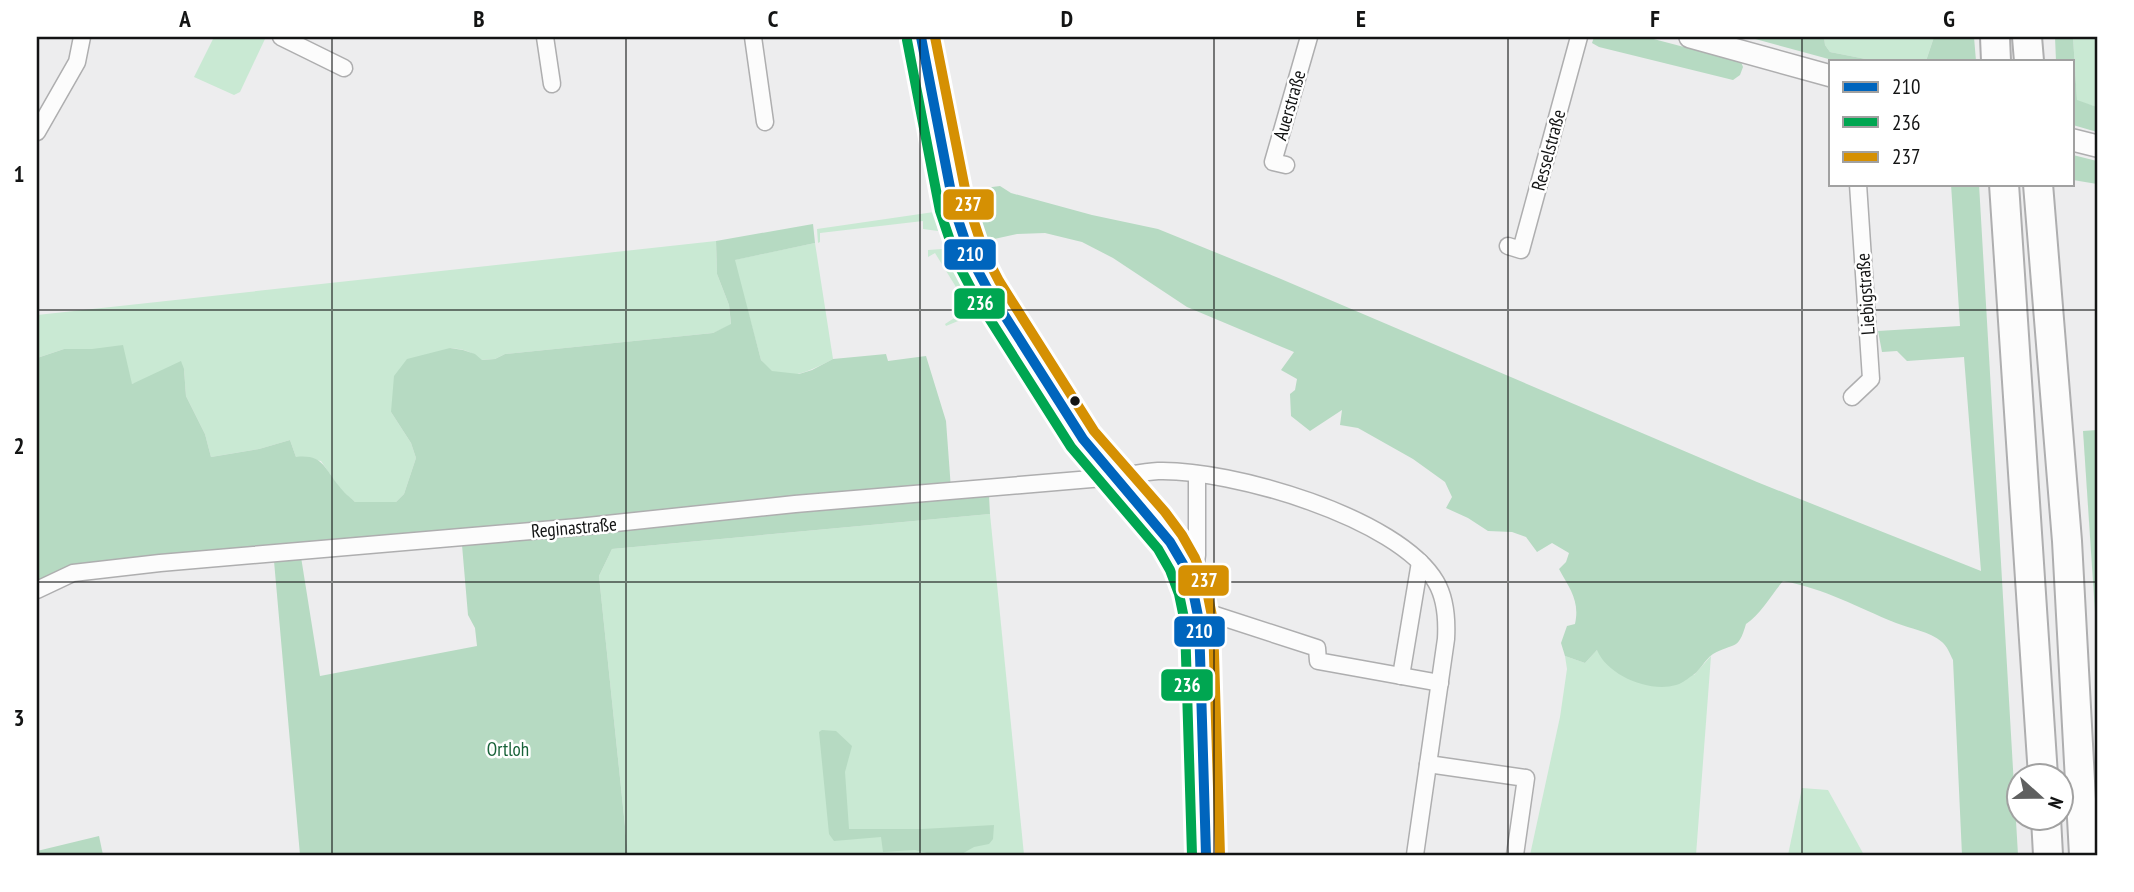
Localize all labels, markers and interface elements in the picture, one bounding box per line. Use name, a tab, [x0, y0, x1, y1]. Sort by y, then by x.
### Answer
text: A	[178, 4, 191, 33]
text: B	[473, 4, 485, 33]
text: C	[768, 4, 779, 33]
text: D	[1061, 4, 1073, 33]
text: E	[1356, 4, 1366, 33]
text: F	[1650, 4, 1660, 33]
text: G	[1943, 4, 1955, 33]
legend	[1829, 60, 2074, 186]
street label: Auerstraße	[1268, 67, 1310, 143]
text: 210	[1892, 73, 1920, 100]
street label: Resselstraße	[1526, 107, 1570, 193]
text: 236	[1892, 109, 1920, 136]
text: 237	[1892, 143, 1920, 170]
text: 1	[14, 159, 25, 188]
line badge: 237	[942, 188, 995, 221]
text: 237	[954, 192, 982, 216]
line badge: 210	[943, 238, 997, 271]
text: 210	[956, 242, 984, 266]
street label: Liebigstraße	[1850, 252, 1880, 336]
line badge: 236	[953, 287, 1006, 320]
text: 236	[966, 291, 994, 315]
unlabelled marker	[1068, 394, 1082, 408]
text: 2	[14, 431, 25, 460]
street label: Reginastraße	[530, 511, 618, 543]
line badge: 237	[1177, 564, 1230, 597]
text: 237	[1190, 568, 1218, 592]
line badge: 210	[1173, 615, 1226, 648]
text: 210	[1185, 619, 1213, 643]
line badge: 236	[1160, 668, 1214, 702]
text: 236	[1173, 673, 1201, 697]
text: 3	[14, 703, 25, 732]
park label: Ortloh	[487, 737, 529, 761]
north arrow	[2004, 762, 2074, 832]
text: N	[2043, 794, 2069, 812]

